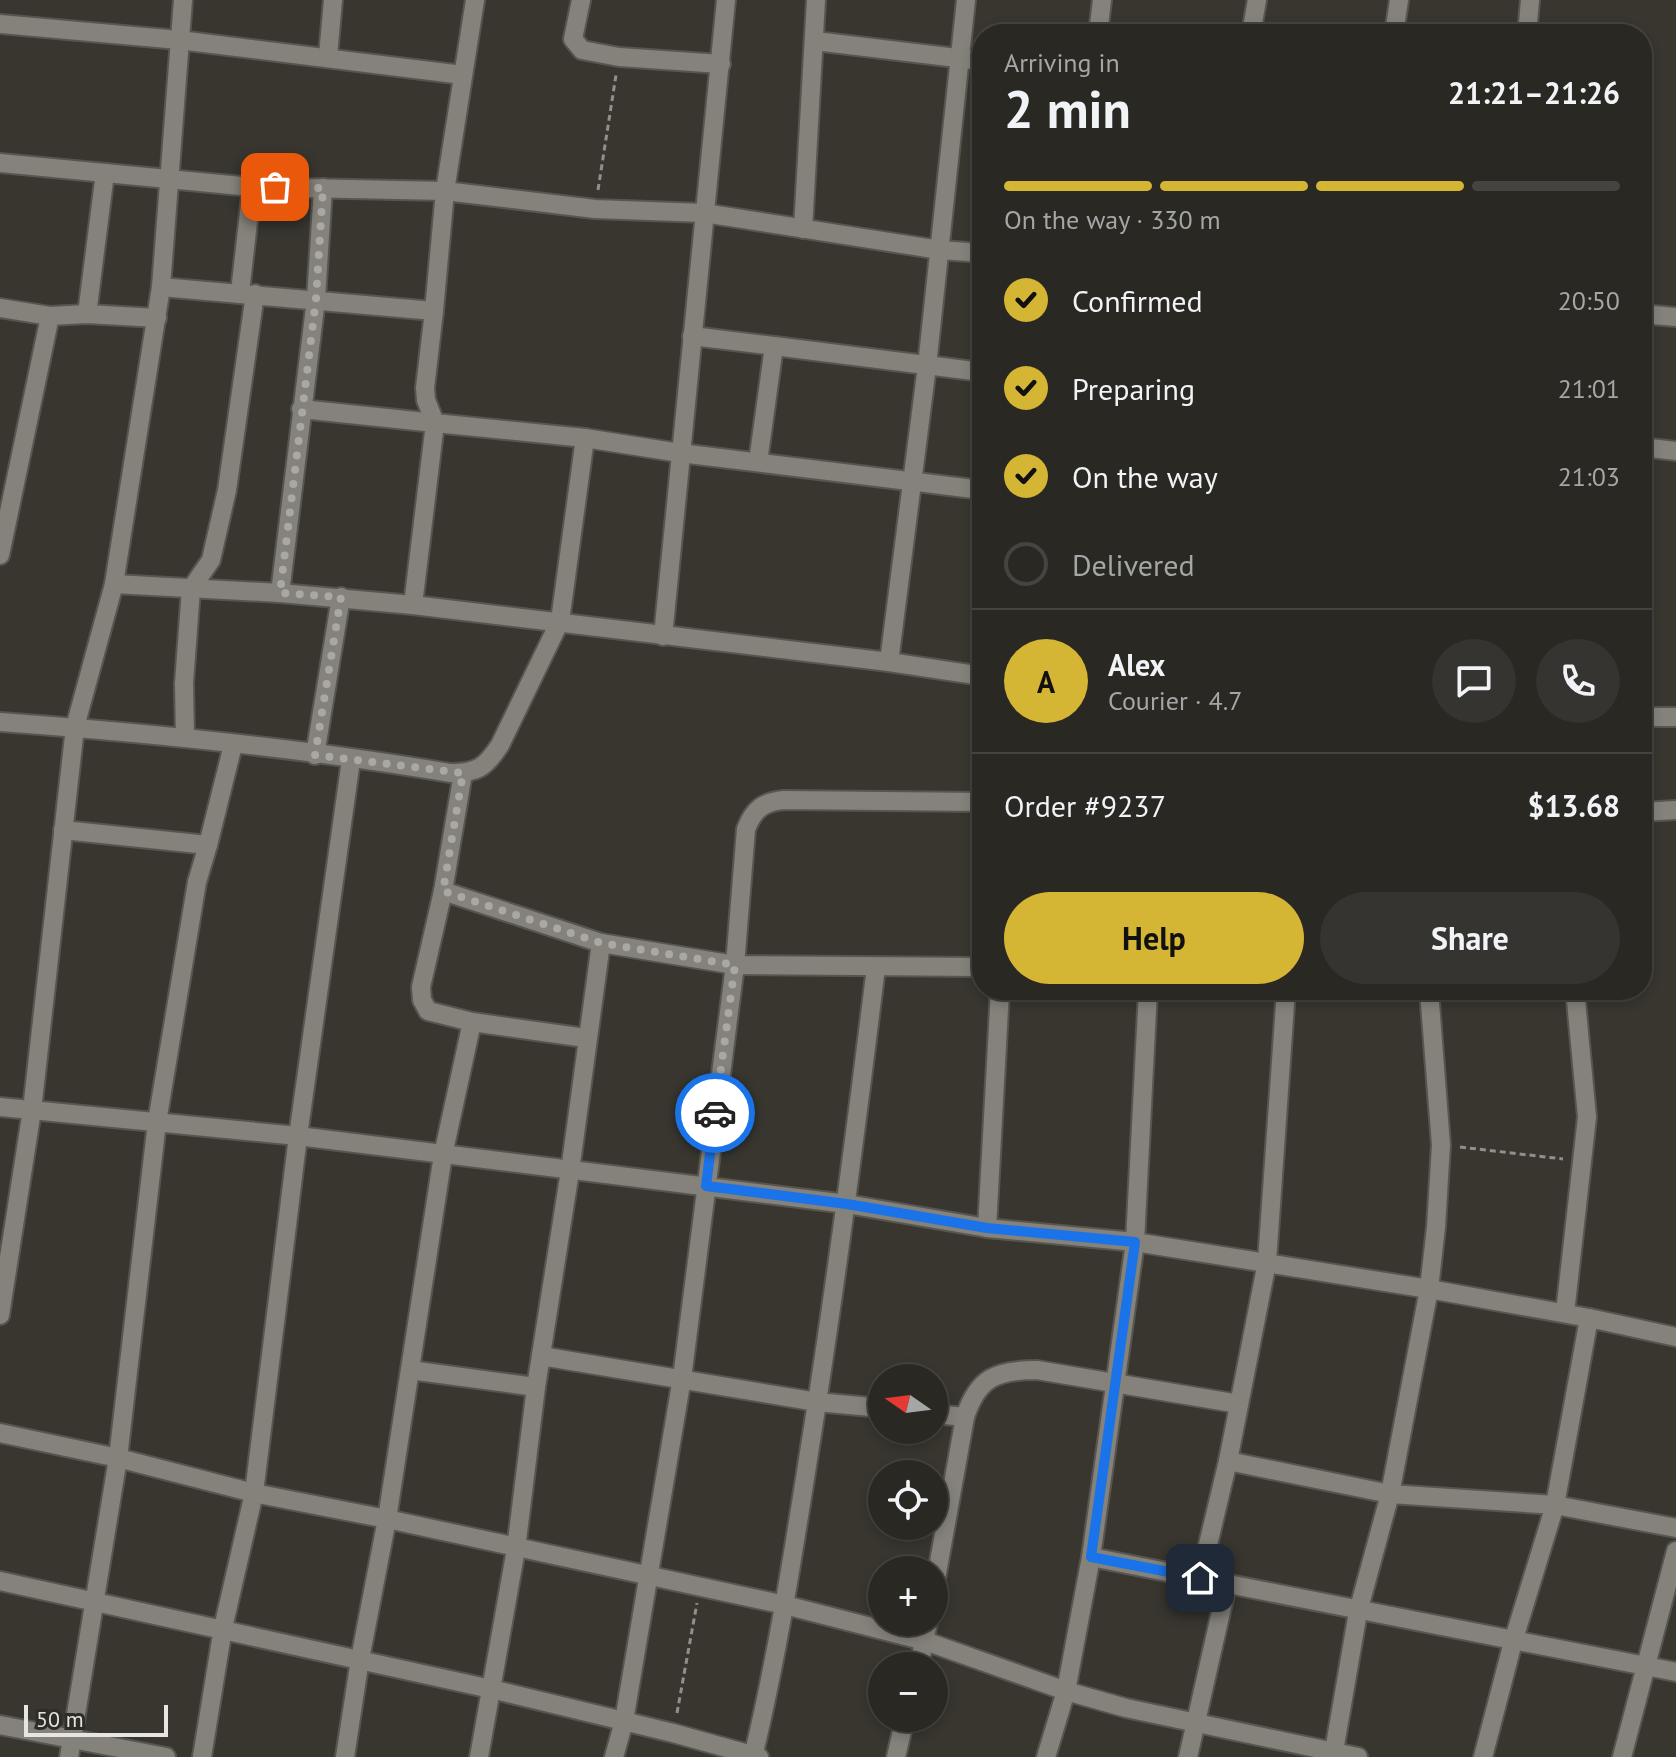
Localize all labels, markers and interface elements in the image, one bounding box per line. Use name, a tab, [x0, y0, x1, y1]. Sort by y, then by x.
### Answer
text: Arriving in	[1004, 46, 1120, 79]
text: 21:21–21:26	[1448, 73, 1620, 112]
text: 2 min	[1004, 75, 1131, 142]
pin	[241, 153, 309, 221]
icon: bag	[253, 165, 297, 209]
text: On the way · 330 m	[1004, 203, 1221, 236]
icon: check	[1004, 278, 1048, 322]
text: Confirmed	[1072, 281, 1203, 320]
text: 20:50	[1558, 284, 1620, 317]
icon: check	[1004, 366, 1048, 410]
text: Preparing	[1072, 369, 1195, 408]
text: 21:01	[1558, 372, 1620, 405]
icon: check	[1004, 454, 1048, 498]
text: On the way	[1072, 457, 1218, 496]
text: 21:03	[1558, 460, 1620, 493]
text: Delivered	[1072, 545, 1195, 584]
button: chat	[1432, 639, 1516, 723]
button: phone	[1536, 639, 1620, 723]
text: Alex	[1108, 645, 1165, 684]
text: A	[1037, 662, 1055, 701]
text: Courier · 4.7	[1108, 684, 1242, 717]
text: Order #9237	[1004, 786, 1166, 825]
text: $13.68	[1528, 786, 1620, 825]
button: Help	[1004, 892, 1304, 984]
button: Share	[1320, 892, 1620, 984]
courier	[675, 1073, 755, 1153]
icon: car	[693, 1091, 737, 1135]
north arrow	[868, 1364, 948, 1444]
map controls	[868, 1364, 948, 1732]
button: locate	[868, 1460, 948, 1540]
pin	[1166, 1544, 1234, 1612]
button: +	[868, 1556, 948, 1636]
icon: home	[1178, 1556, 1222, 1600]
button: −	[868, 1652, 948, 1732]
scale bar	[24, 1701, 168, 1737]
text: 50 m	[36, 1705, 84, 1733]

